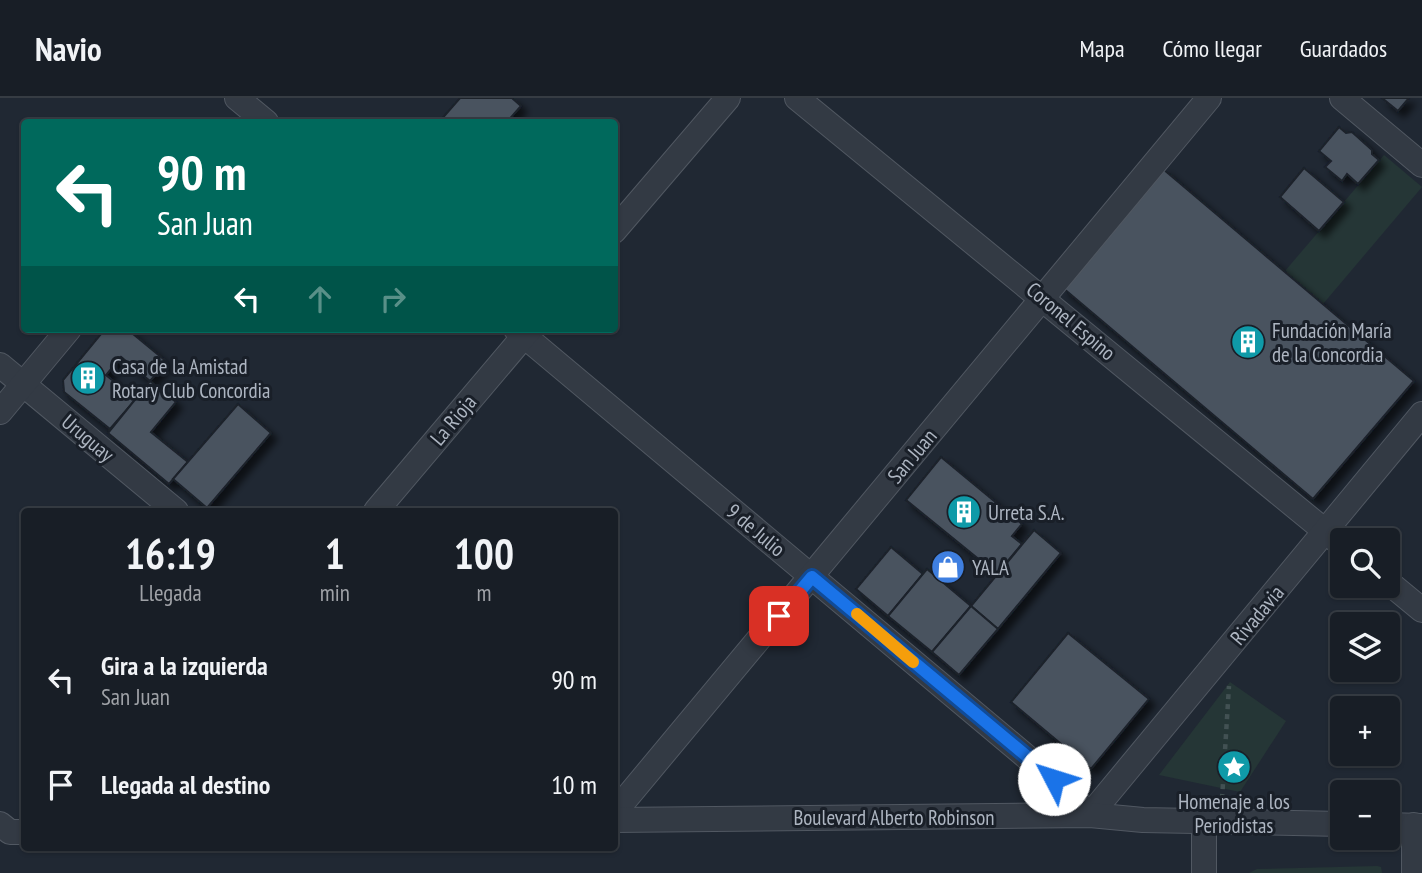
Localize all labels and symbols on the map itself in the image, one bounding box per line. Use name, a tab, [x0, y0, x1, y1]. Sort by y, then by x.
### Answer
street label: Coronel Espino	[1021, 276, 1121, 366]
place label: Fundación María de la Concordia	[1272, 317, 1392, 368]
building icon: Fundación María de la Concordia	[1229, 323, 1267, 361]
place label: Casa de la Amistad Rotary Club Concordia	[112, 353, 271, 404]
building icon: Casa de la Amistad Rotary Club Concordia	[69, 359, 107, 397]
street label: La Rioja	[424, 389, 482, 451]
street label: Uruguay	[56, 408, 120, 468]
street label: San Juan	[881, 423, 943, 489]
building icon: Urreta S.A.	[945, 493, 983, 531]
street label: 9 de Julio	[721, 498, 791, 562]
place label: Urreta S.A.	[988, 499, 1065, 526]
shop icon: YALA	[929, 548, 967, 586]
place label: YALA	[972, 554, 1009, 581]
street label: Rivadavia	[1224, 580, 1290, 650]
pin	[749, 586, 809, 646]
position arrow	[1017, 742, 1091, 816]
place icon: Homenaje a los Periodistas	[1215, 748, 1253, 786]
place label: Homenaje a los Periodistas	[1178, 788, 1290, 839]
street label: Boulevard Alberto Robinson	[793, 804, 995, 831]

